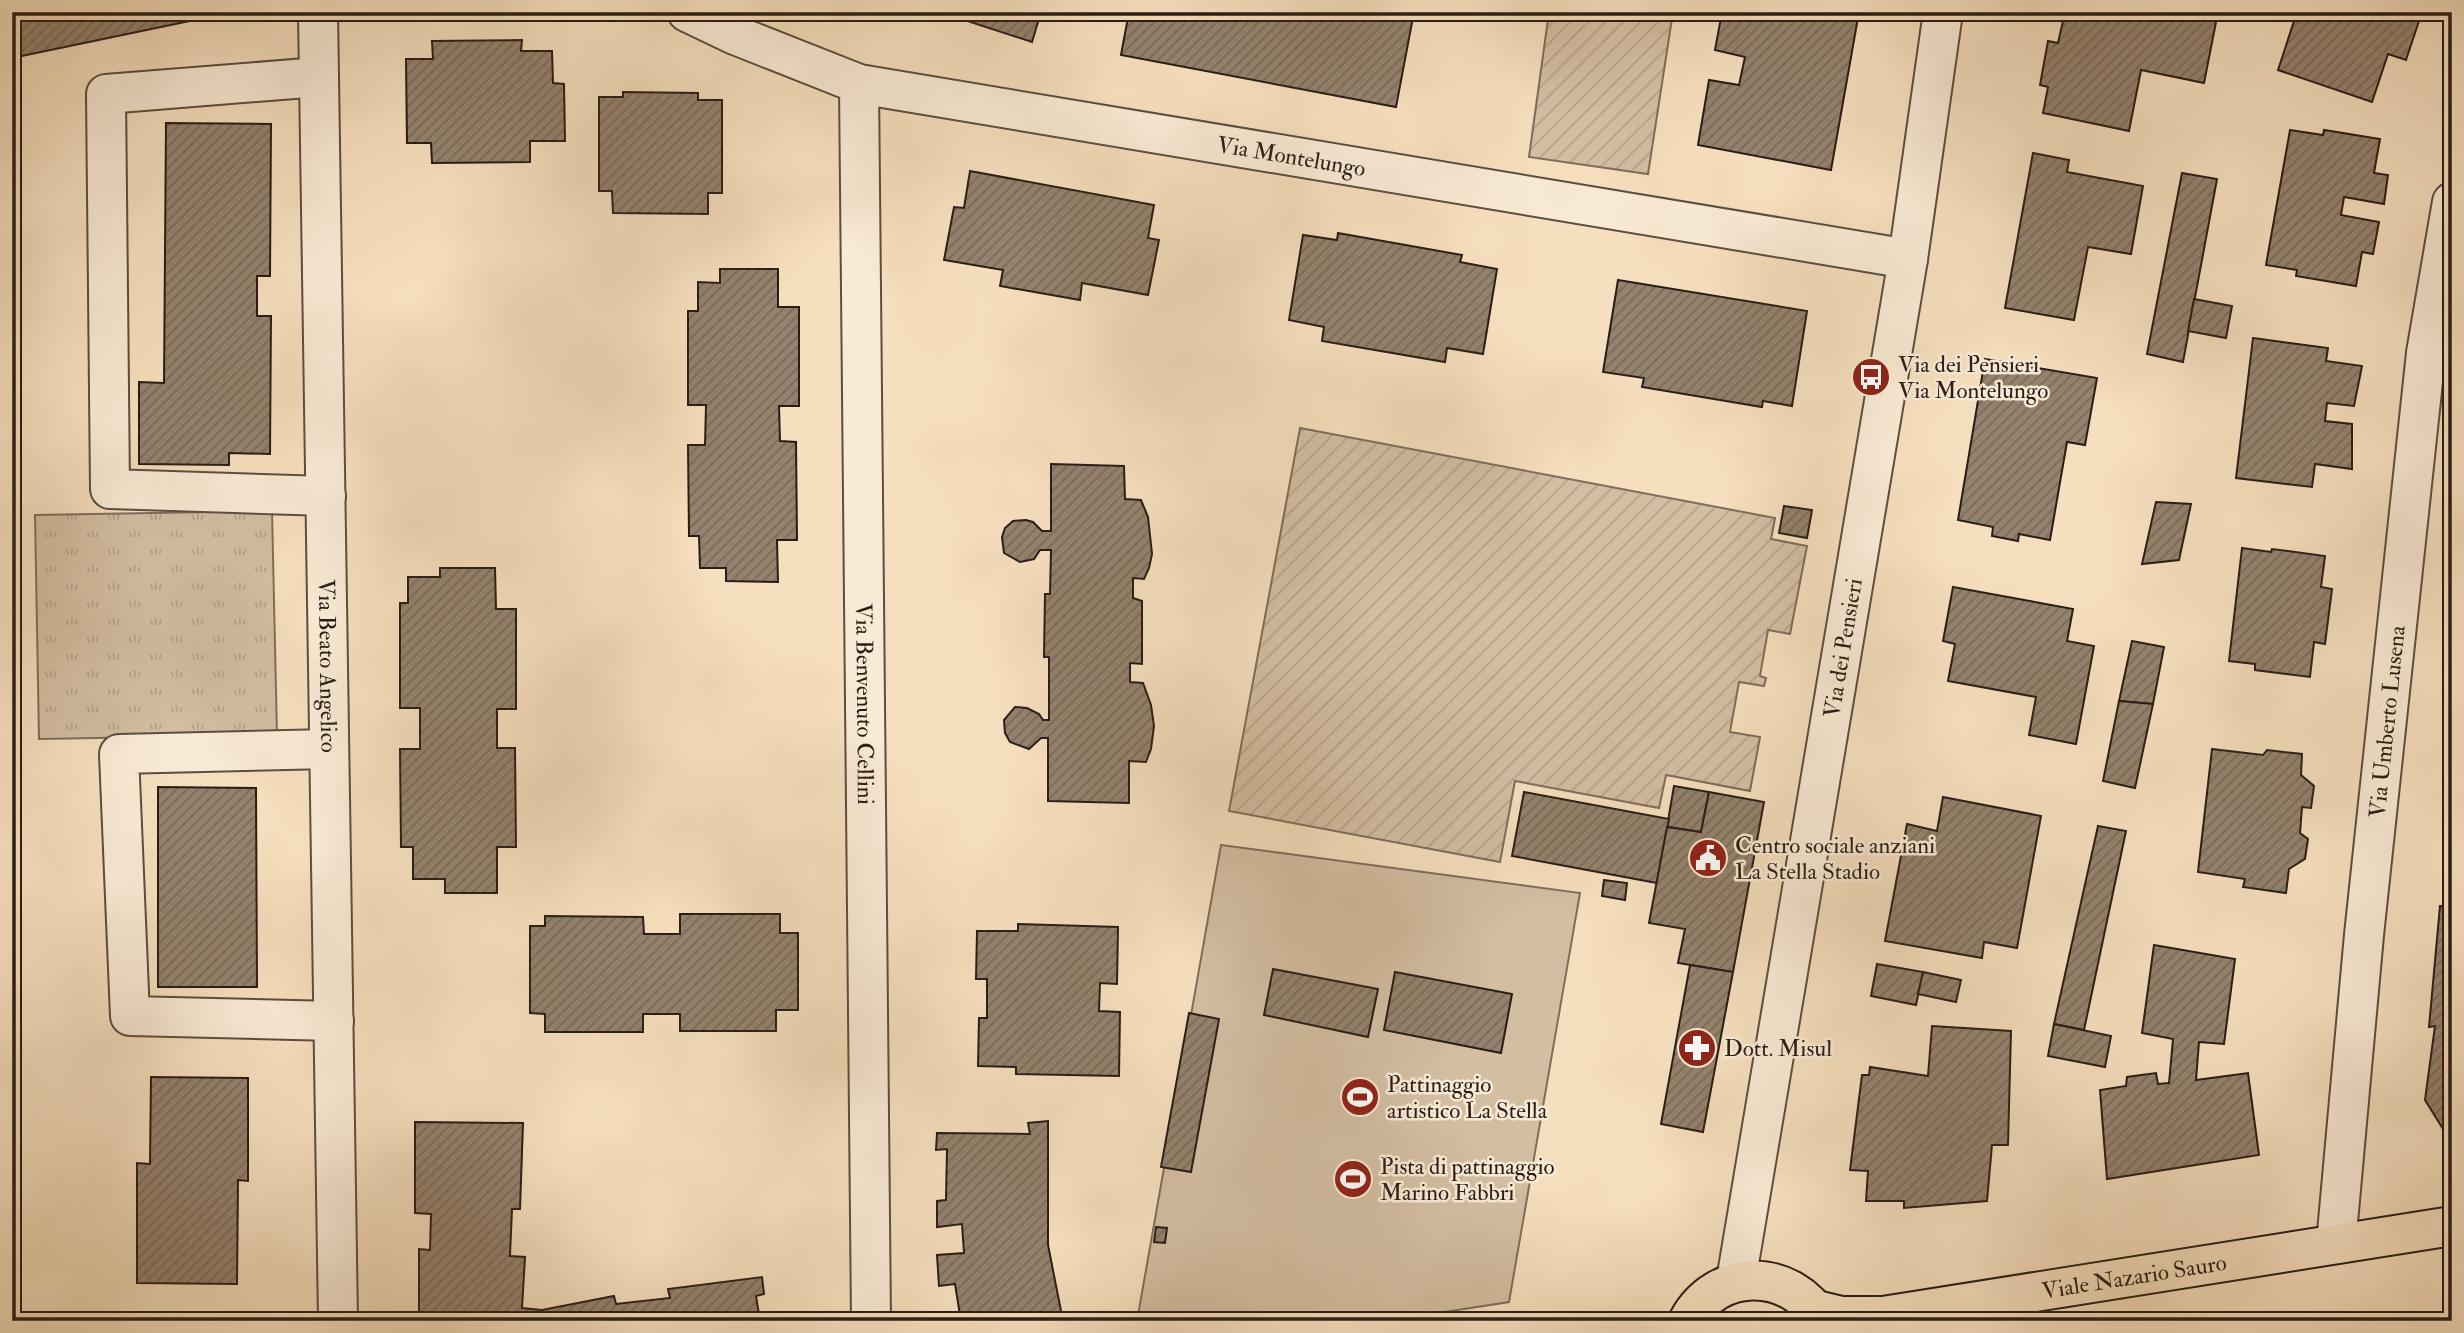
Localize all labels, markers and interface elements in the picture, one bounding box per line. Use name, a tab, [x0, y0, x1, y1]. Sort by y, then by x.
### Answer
street label: Via Montelungo	[1215, 130, 1368, 183]
place label: Via dei Pensieri Via Montelungo	[1898, 350, 2048, 405]
bus stop icon: Via dei Pensieri Via Montelungo	[1850, 356, 1892, 398]
street label: Via dei Pensieri	[1817, 576, 1869, 720]
street label: Via Beato Angelico	[312, 579, 343, 753]
street label: Via Benvenuto Cellini	[849, 603, 880, 805]
street label: Via Umberto Lusena	[2363, 623, 2412, 819]
place label: Centro sociale anziani La Stella Stadio	[1735, 831, 1935, 886]
public building icon: Centro sociale anziani La Stella Stadio	[1687, 837, 1729, 879]
pharmacy icon: Dott. Misul	[1676, 1027, 1718, 1069]
place label: Dott. Misul	[1724, 1034, 1832, 1063]
place label: Pattinaggio artistico La Stella	[1387, 1070, 1548, 1125]
sports icon: Pattinaggio artistico La Stella	[1339, 1076, 1381, 1118]
place label: Pista di pattinaggio Marino Fabbri	[1380, 1152, 1555, 1207]
sports icon: Pista di pattinaggio Marino Fabbri	[1332, 1158, 1374, 1200]
street label: Viale Nazario Sauro	[2040, 1248, 2229, 1306]

